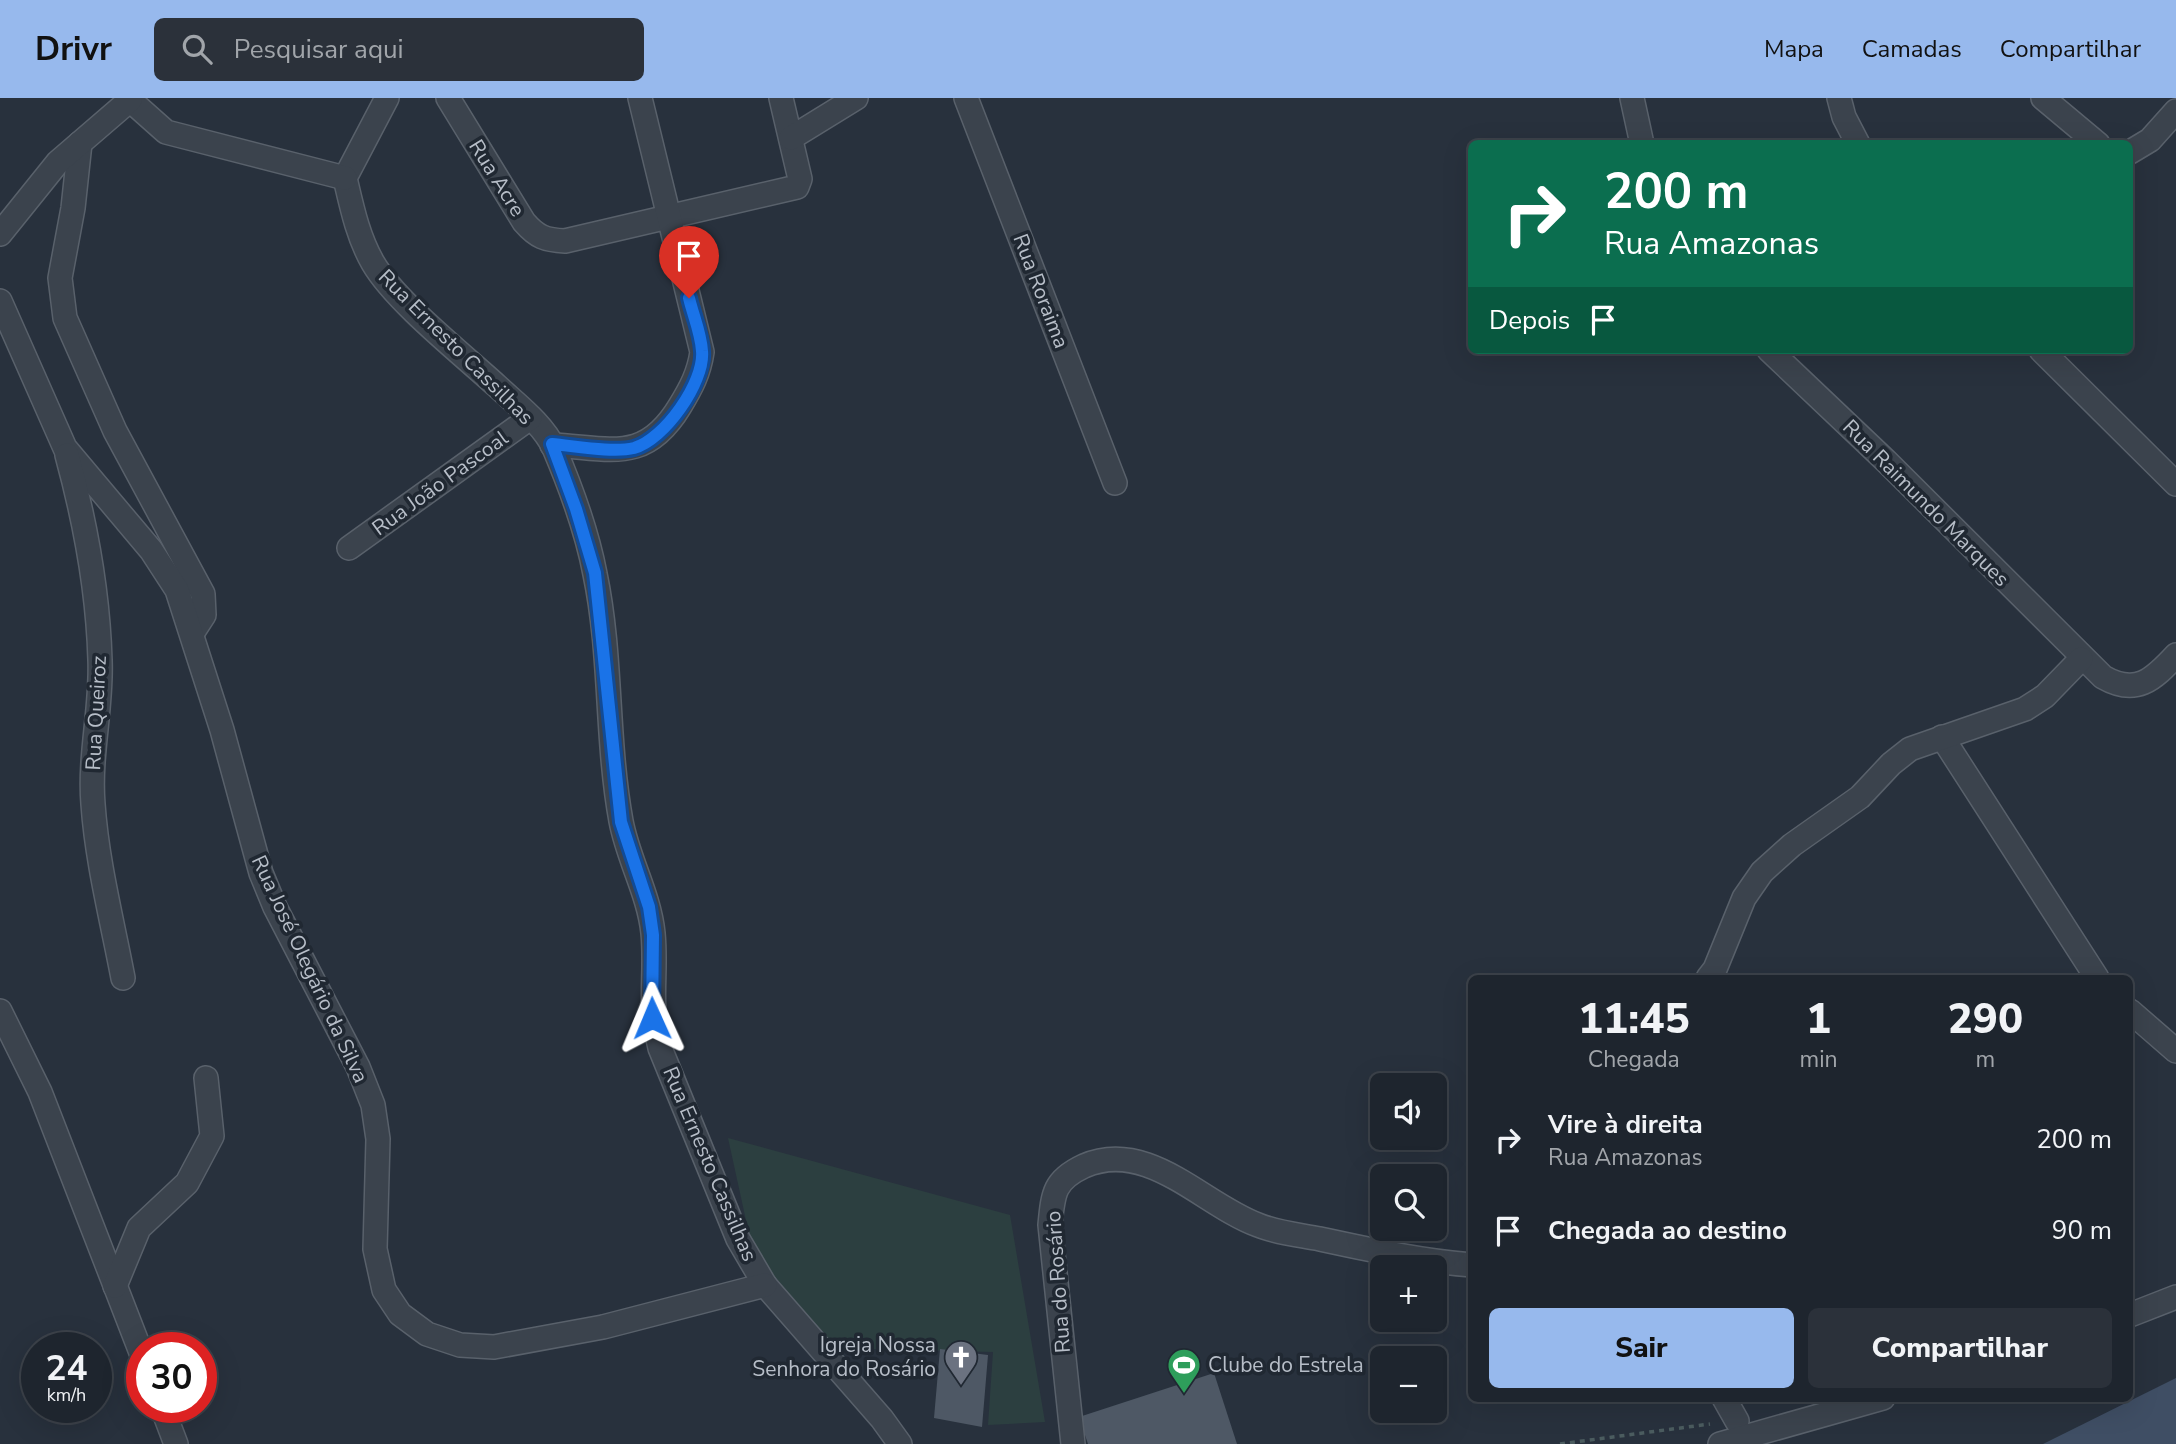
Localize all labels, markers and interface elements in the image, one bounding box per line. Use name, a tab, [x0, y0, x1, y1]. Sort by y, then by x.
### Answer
search box	[154, 18, 644, 81]
text: Drivr	[35, 27, 112, 72]
icon: search	[178, 30, 216, 68]
text: Pesquisar aqui	[234, 32, 404, 67]
text: Mapa	[1764, 33, 1824, 65]
text: Camadas	[1862, 33, 1962, 65]
text: Compartilhar	[2000, 33, 2141, 65]
street label: Rua Acre	[462, 134, 532, 222]
text: 200 m	[1604, 158, 1748, 225]
icon: right	[1489, 168, 1580, 259]
text: Rua Amazonas	[1604, 222, 1819, 265]
pin	[659, 226, 719, 298]
street label: Rua Roraima	[1006, 230, 1076, 352]
icon: arrive	[670, 237, 708, 275]
street label: Rua Ernesto Cassilhas	[372, 263, 540, 431]
icon: arrive	[1584, 301, 1622, 339]
text: Depois	[1489, 303, 1570, 338]
street label: Rua Raimundo Marques	[1837, 414, 2015, 592]
street label: Rua João Pascoal	[366, 424, 514, 542]
street label: Rua Queiroz	[79, 655, 113, 771]
street label: Rua José Olegário da Silva	[245, 851, 375, 1087]
position arrow	[615, 981, 689, 1055]
text: 11:45	[1578, 991, 1690, 1048]
text: 1	[1806, 991, 1831, 1048]
text: 290	[1948, 991, 2023, 1048]
text: Chegada	[1588, 1044, 1680, 1075]
text: min	[1800, 1044, 1838, 1075]
text: m	[1975, 1044, 1995, 1075]
street label: Rua Ernesto Cassilhas	[656, 1062, 764, 1266]
map controls	[1370, 1073, 1447, 1423]
button: sound	[1370, 1073, 1447, 1150]
text: Vire à direita	[1548, 1107, 1703, 1142]
icon: right	[1489, 1121, 1527, 1159]
text: 200 m	[2036, 1122, 2112, 1157]
text: Rua Amazonas	[1548, 1142, 1703, 1173]
button: search	[1370, 1164, 1447, 1241]
street label: Rua do Rosário	[1039, 1210, 1077, 1354]
icon: arrive	[1489, 1212, 1527, 1250]
text: Chegada ao destino	[1548, 1213, 1787, 1248]
text: 90 m	[2052, 1213, 2112, 1248]
button: +	[1370, 1255, 1447, 1332]
button: Sair	[1489, 1308, 1794, 1388]
button: Compartilhar	[1808, 1308, 2112, 1388]
place label: Igreja Nossa Senhora do Rosário	[752, 1331, 936, 1383]
speed limit sign: 30	[126, 1332, 217, 1423]
church icon: Igreja Nossa Senhora do Rosário	[942, 1338, 980, 1387]
text: 24	[45, 1345, 88, 1392]
sports icon: Clube do Estrela	[1165, 1346, 1203, 1395]
button: −	[1370, 1346, 1447, 1423]
place label: Clube do Estrela	[1208, 1351, 1364, 1379]
text: km/h	[47, 1383, 86, 1407]

